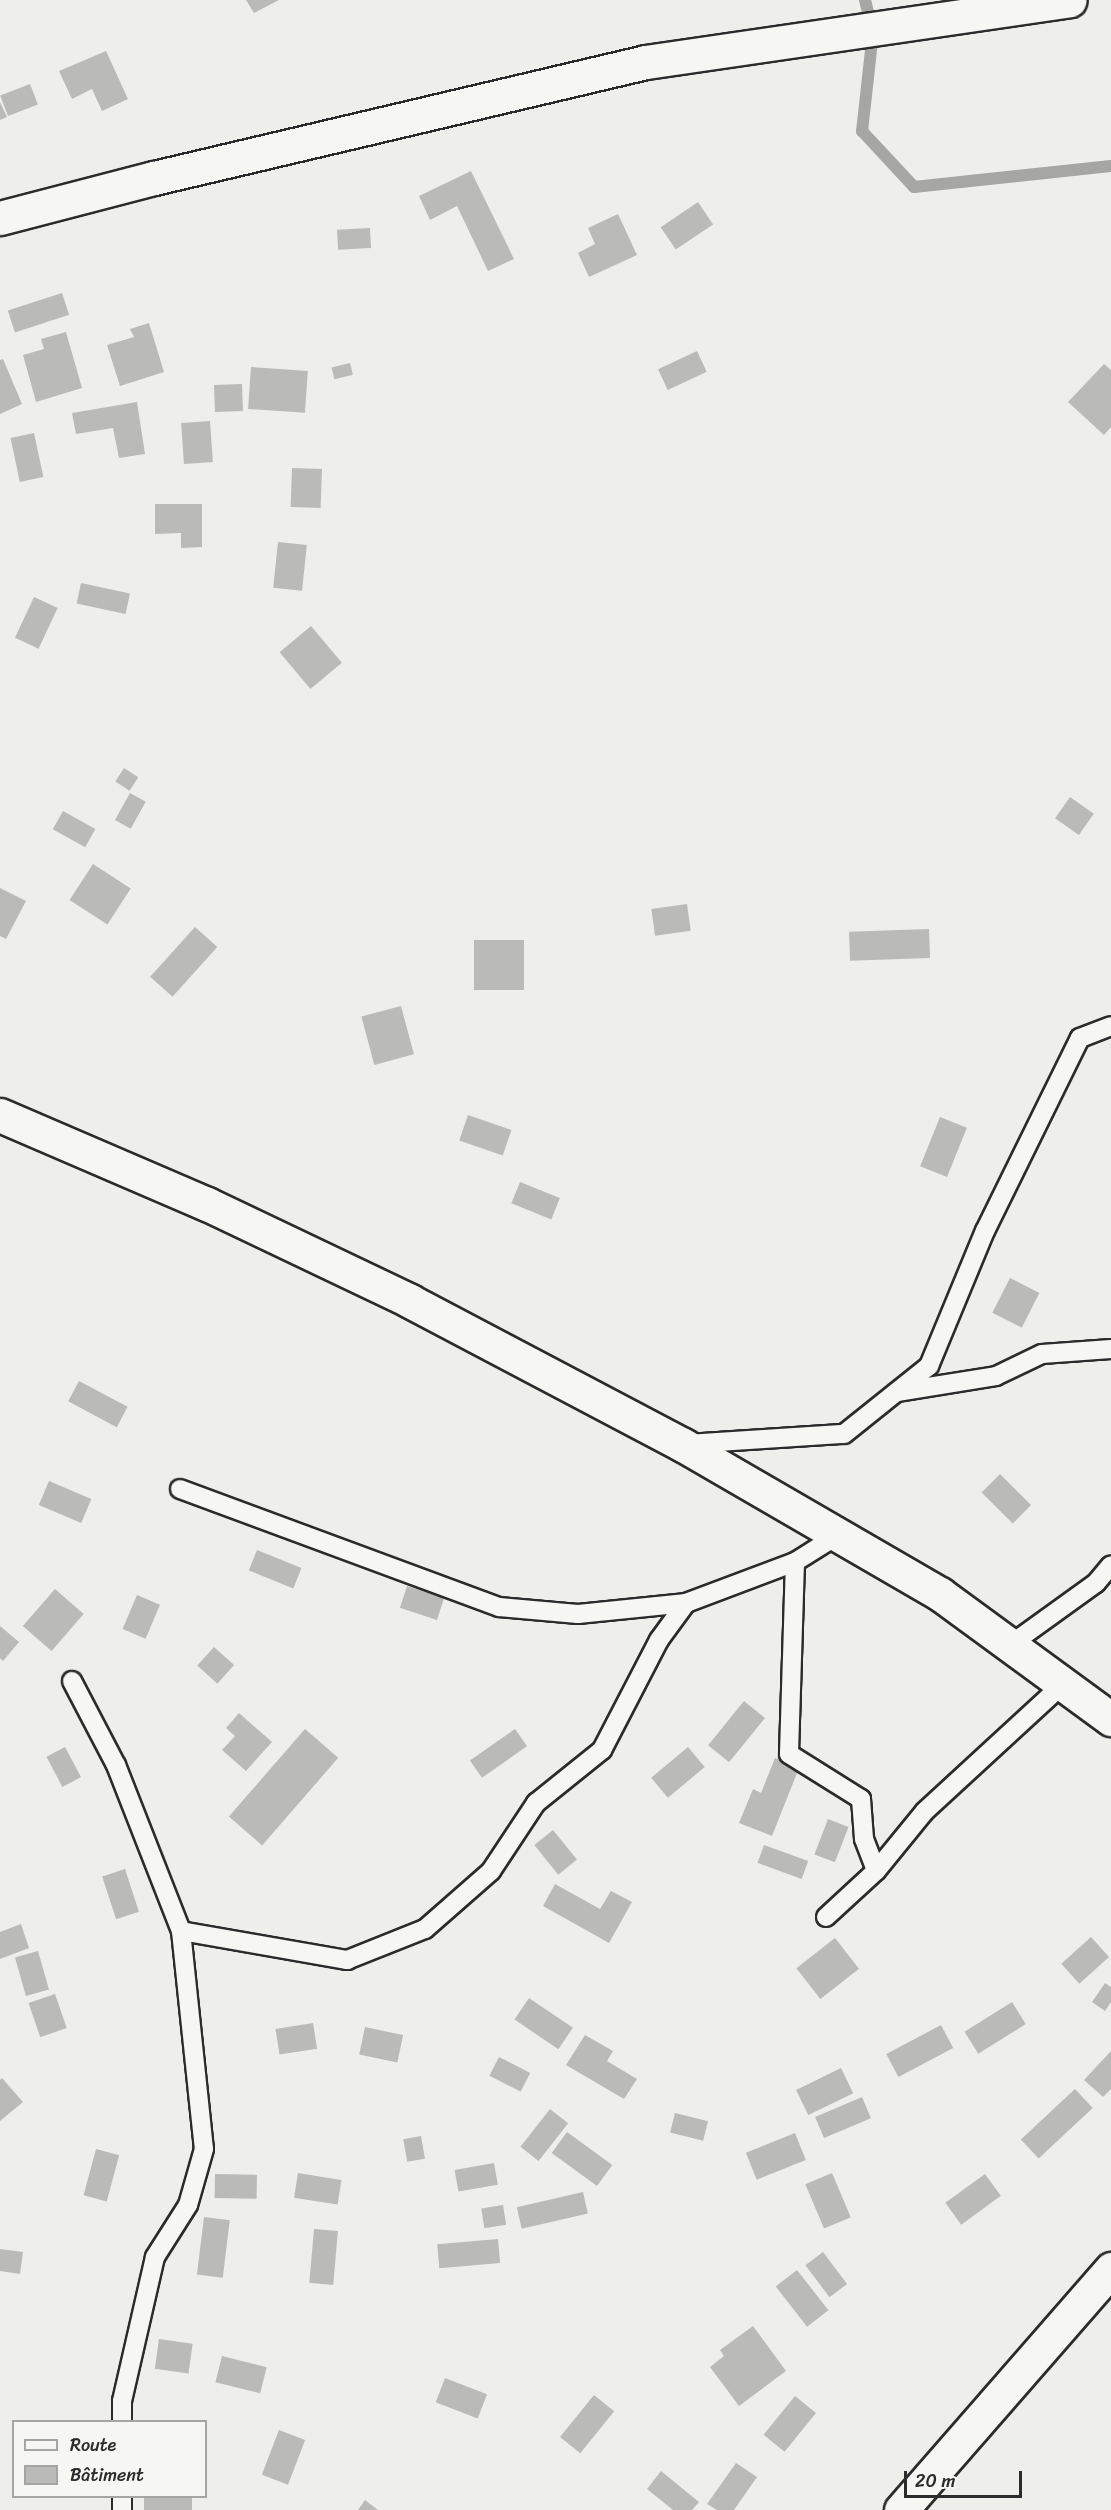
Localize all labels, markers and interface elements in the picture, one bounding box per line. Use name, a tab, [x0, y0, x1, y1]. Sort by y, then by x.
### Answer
legend	[12, 2420, 207, 2498]
text: Route	[70, 2429, 116, 2461]
text: Bâtiment	[70, 2459, 144, 2491]
scale bar	[907, 2459, 1026, 2497]
text: 20 m	[915, 2465, 955, 2497]

